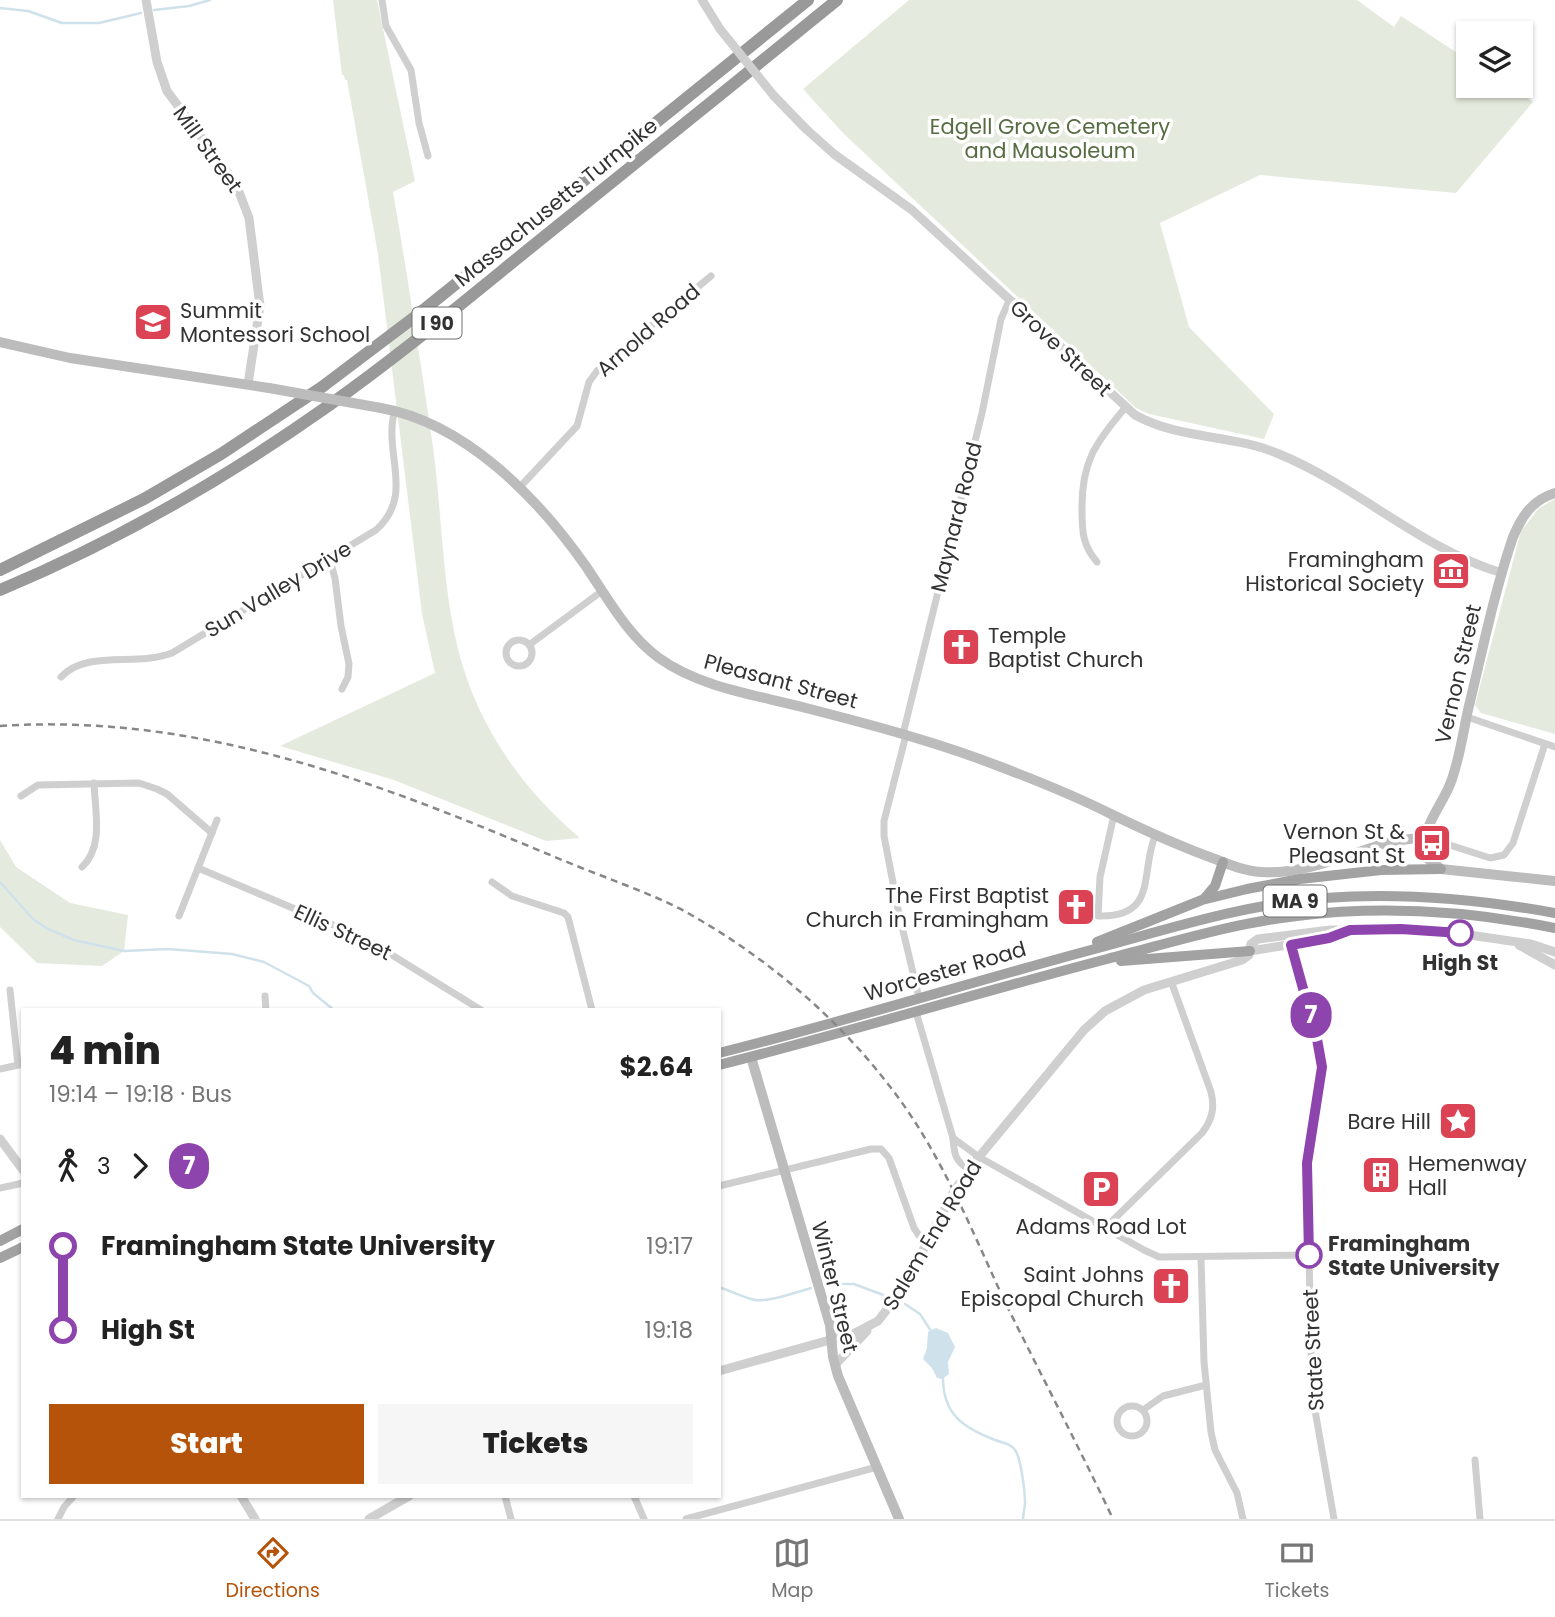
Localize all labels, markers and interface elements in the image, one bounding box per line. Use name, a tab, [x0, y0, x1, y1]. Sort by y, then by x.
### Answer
map controls	[1456, 21, 1533, 98]
button: layers	[1456, 21, 1533, 98]
street label: Mill Street	[167, 100, 249, 198]
street label: Massachusetts Turnpike	[449, 111, 663, 293]
park label: Edgell Grove Cemetery and Mausoleum	[930, 112, 1170, 165]
street label: Arnold Road	[590, 277, 706, 383]
street label: Grove Street	[1004, 293, 1118, 403]
place label: Summit Montessori School	[180, 296, 370, 349]
school or university icon: Summit Montessori School	[132, 301, 174, 343]
road number: I 90	[412, 308, 462, 338]
street label: Maynard Road	[923, 439, 989, 595]
street label: Sun Valley Drive	[199, 534, 357, 644]
place label: Framingham Historical Society	[1245, 545, 1424, 598]
museum icon: Framingham Historical Society	[1430, 550, 1472, 592]
street label: Vernon Street	[1428, 601, 1488, 747]
place label: Temple Baptist Church	[988, 621, 1143, 674]
church icon: Temple Baptist Church	[940, 626, 982, 668]
street label: Pleasant Street	[701, 647, 861, 715]
place label: Vernon St & Pleasant St	[1283, 817, 1405, 870]
bus stop icon: Vernon St & Pleasant St	[1411, 822, 1453, 864]
place label: The First Baptist Church in Framingham	[806, 881, 1049, 934]
church icon: The First Baptist Church in Framingham	[1055, 886, 1097, 928]
road number: MA 9	[1264, 886, 1326, 917]
street label: Ellis Street	[290, 897, 396, 967]
marker: High St	[1447, 920, 1473, 946]
street label: Worcester Road	[861, 934, 1029, 1008]
place label: High St	[1422, 948, 1498, 977]
line badge: 7	[1288, 992, 1334, 1038]
text: 7	[1305, 998, 1317, 1031]
text: 4 min	[49, 1024, 161, 1077]
text: $2.64	[620, 1049, 693, 1085]
text: 19:14 – 19:18 · Bus	[49, 1078, 232, 1110]
place icon: Bare Hill	[1437, 1100, 1479, 1142]
place label: Bare Hill	[1347, 1107, 1431, 1136]
icon: walk	[49, 1147, 87, 1185]
icon: forward	[121, 1147, 159, 1185]
text: 7	[183, 1149, 195, 1182]
place label: Hemenway Hall	[1408, 1149, 1527, 1202]
text: 3	[97, 1150, 111, 1182]
street label: Salem End Road	[876, 1154, 988, 1316]
building icon: Hemenway Hall	[1360, 1154, 1402, 1196]
parking icon: Adams Road Lot	[1080, 1168, 1122, 1210]
place label: Adams Road Lot	[1015, 1212, 1187, 1241]
street label: Winter Street	[805, 1218, 865, 1356]
text: Framingham State University	[101, 1228, 495, 1264]
place label: Framingham State University	[1328, 1229, 1500, 1282]
text: 19:17	[646, 1230, 693, 1262]
marker: Framingham State University	[1296, 1242, 1322, 1268]
place label: Saint Johns Episcopal Church	[960, 1260, 1144, 1313]
church icon: Saint Johns Episcopal Church	[1150, 1265, 1192, 1307]
street label: State Street	[1295, 1288, 1331, 1412]
text: High St	[101, 1312, 195, 1348]
text: 19:18	[644, 1314, 693, 1346]
button: Start	[49, 1404, 364, 1484]
button: Tickets	[378, 1404, 693, 1484]
tab: Directions	[226, 1534, 320, 1605]
tab: Map	[771, 1534, 813, 1605]
tab: Tickets	[1264, 1534, 1329, 1605]

